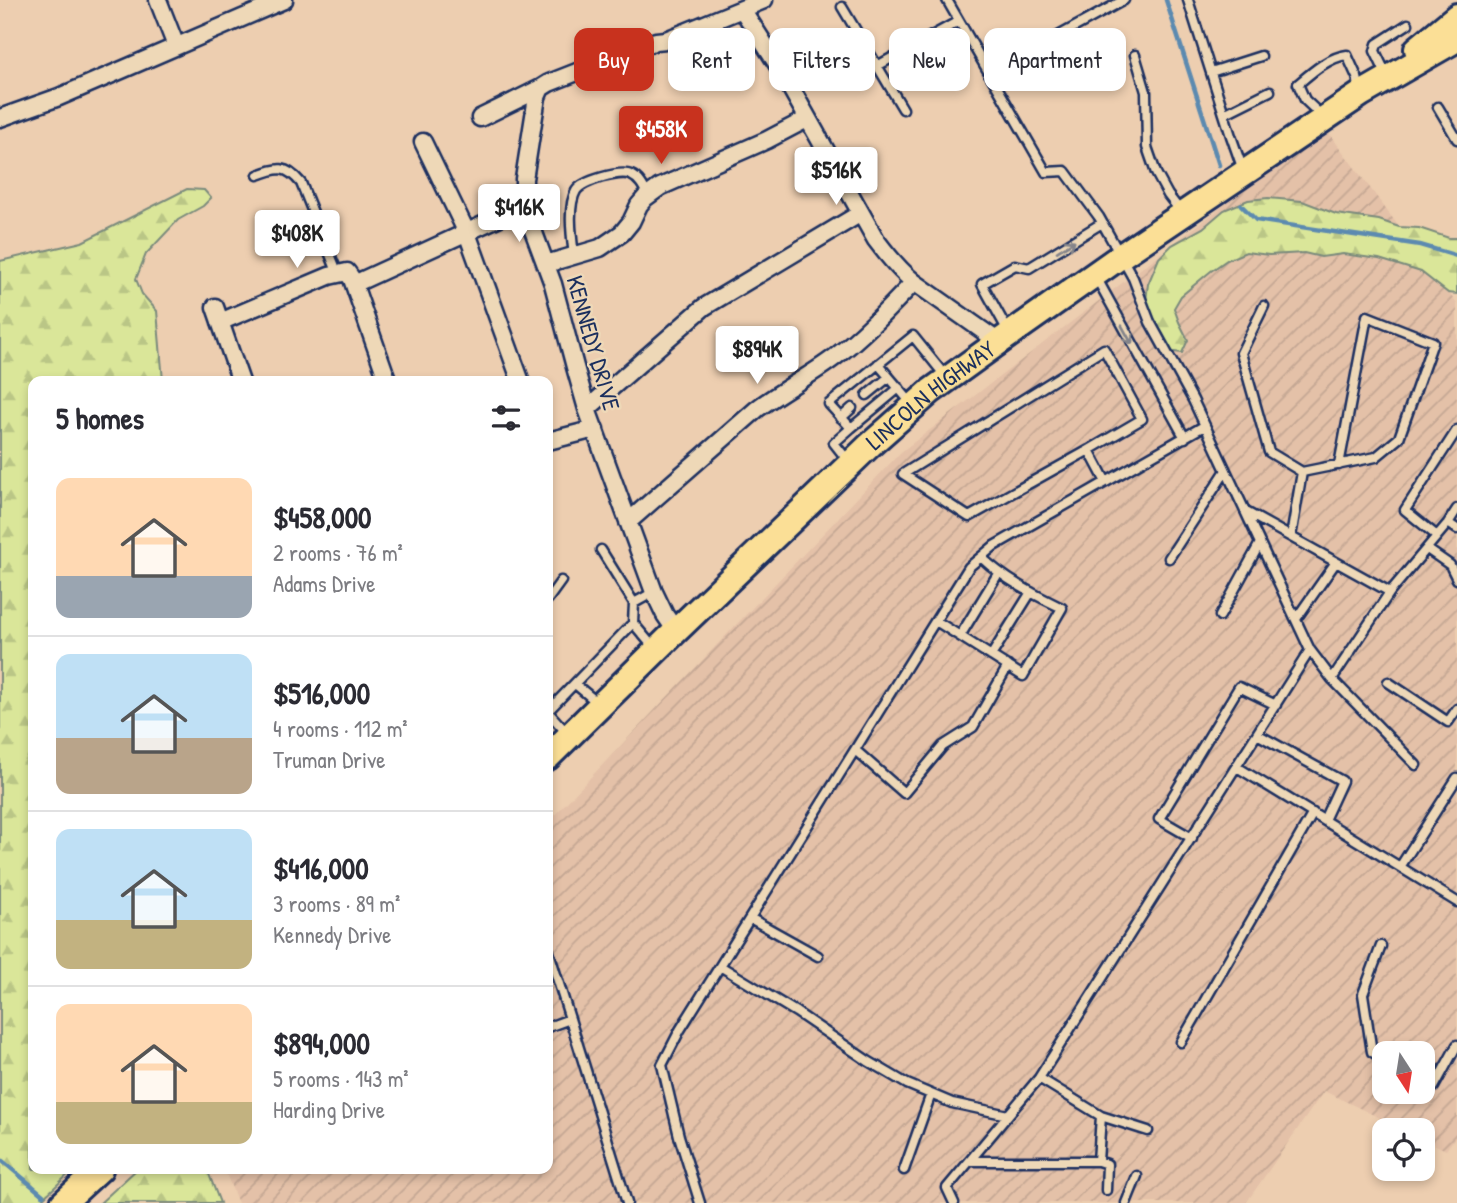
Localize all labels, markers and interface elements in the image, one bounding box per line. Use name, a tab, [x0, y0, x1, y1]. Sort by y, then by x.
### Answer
chip: Buy	[574, 28, 654, 91]
chip: Rent	[668, 28, 755, 91]
chip: Filters	[769, 28, 875, 91]
chip: New	[889, 28, 970, 91]
chip: Apartment	[984, 28, 1126, 91]
pin: $458K	[612, 106, 710, 166]
text: $458K	[635, 113, 687, 144]
pin: $516K	[787, 148, 885, 207]
text: $516K	[811, 154, 861, 185]
pin: $416K	[470, 184, 568, 244]
text: $416K	[494, 191, 544, 222]
pin: $408K	[248, 210, 346, 270]
text: $408K	[271, 217, 323, 248]
one-way arrow	[1055, 238, 1075, 252]
street label: KENNEDY DRIVE	[559, 272, 629, 414]
one-way arrow	[1120, 324, 1134, 344]
pin: $894K	[708, 326, 806, 386]
street label: LINCOLN HIGHWAY	[858, 332, 1002, 456]
text: $894K	[732, 333, 782, 364]
text: 5 homes	[56, 398, 144, 438]
icon: filters	[487, 399, 525, 437]
text: $458,000	[273, 497, 372, 537]
icon: home	[112, 506, 196, 590]
text: 2 rooms · 76 m²	[273, 537, 403, 568]
text: Adams Drive	[273, 568, 375, 599]
text: $516,000	[273, 673, 370, 713]
icon: home	[112, 682, 196, 766]
text: 4 rooms · 112 m²	[273, 713, 408, 744]
text: Truman Drive	[273, 744, 385, 775]
text: $416,000	[273, 848, 369, 888]
icon: home	[112, 857, 196, 941]
text: 3 rooms · 89 m²	[273, 888, 400, 919]
text: Kennedy Drive	[273, 919, 391, 950]
text: $894,000	[273, 1023, 370, 1063]
icon: home	[112, 1032, 196, 1116]
north arrow	[1372, 1041, 1435, 1104]
map controls	[1372, 1041, 1435, 1181]
text: 5 rooms · 143 m²	[273, 1063, 409, 1094]
text: Harding Drive	[273, 1094, 385, 1125]
button: locate	[1372, 1118, 1435, 1181]

